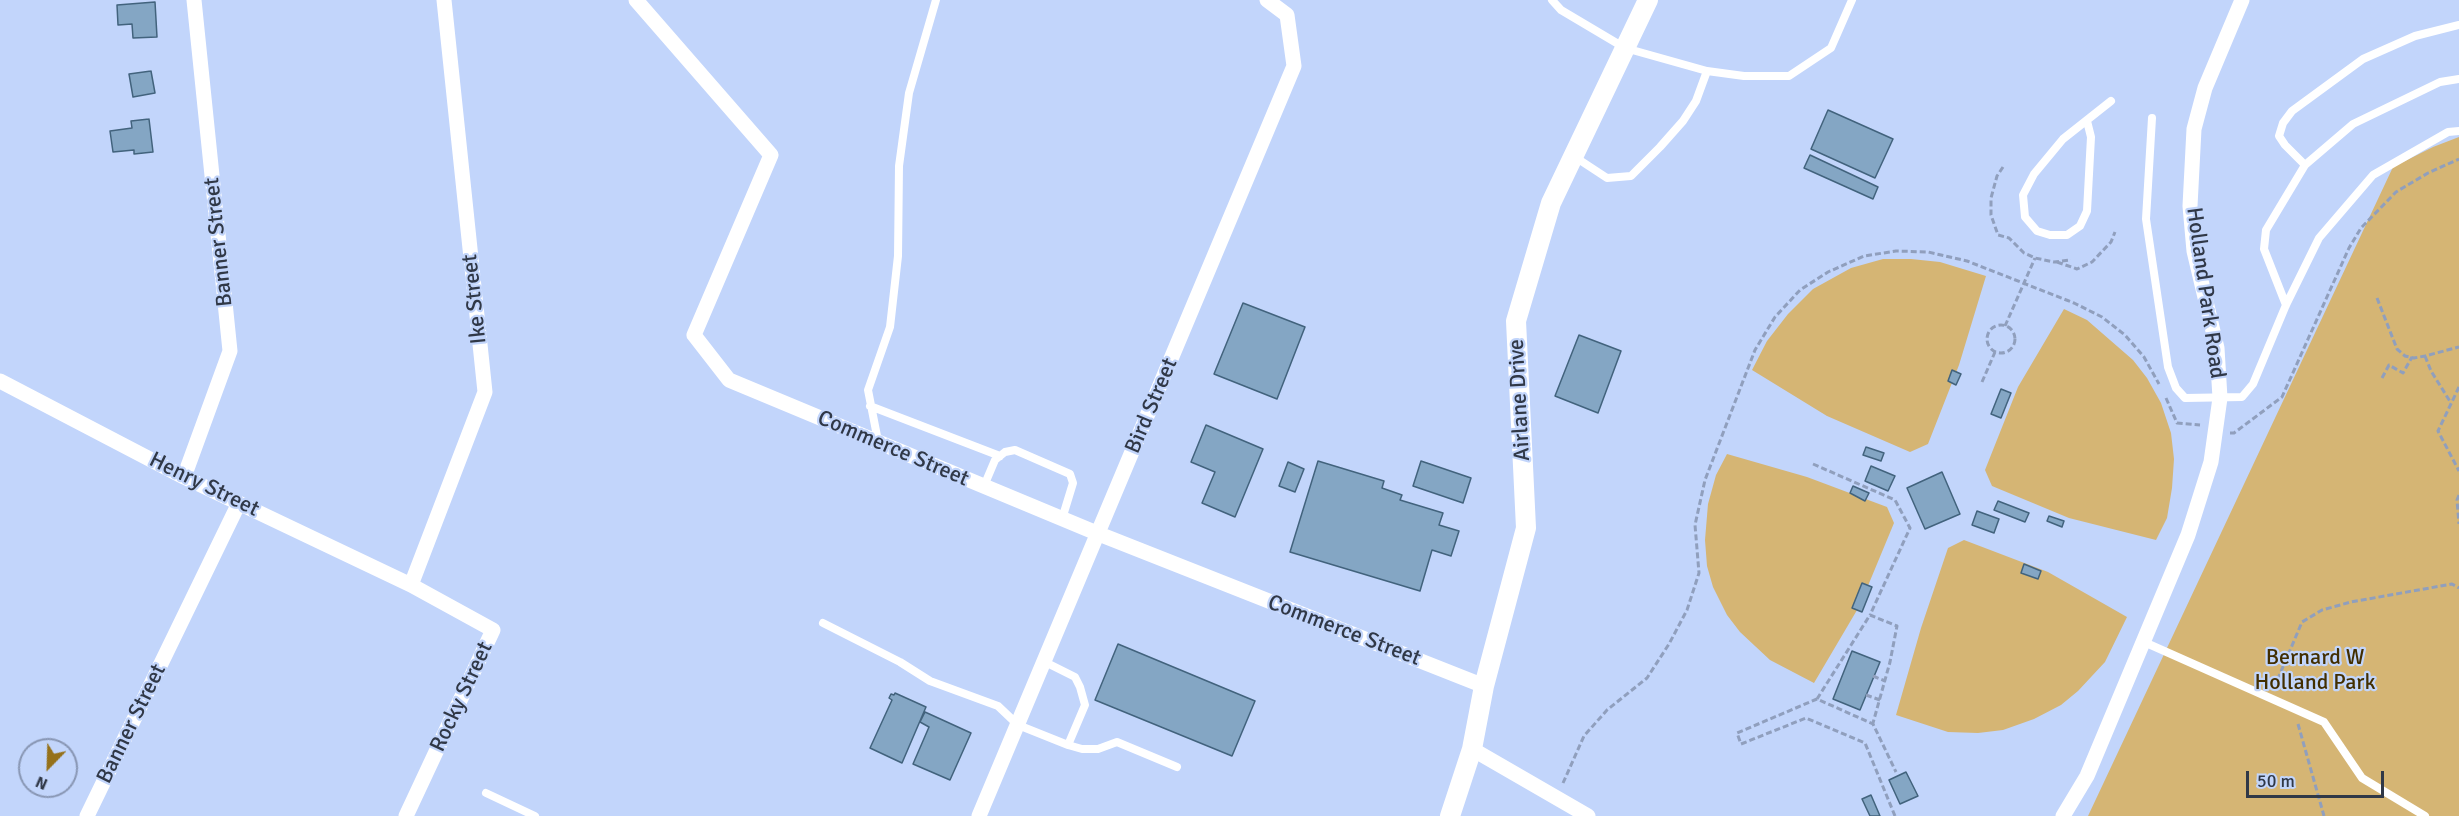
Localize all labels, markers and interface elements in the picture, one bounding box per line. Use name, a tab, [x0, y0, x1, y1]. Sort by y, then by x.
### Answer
street label: Banner Street	[199, 176, 239, 308]
street label: Holland Park Road	[2180, 206, 2230, 380]
street label: Ike Street	[457, 253, 493, 345]
street label: Airlane Drive	[1504, 338, 1536, 462]
street label: Bird Street	[1120, 354, 1184, 458]
street label: Commerce Street	[813, 405, 973, 493]
street label: Henry Street	[145, 447, 263, 523]
street label: Commerce Street	[1264, 590, 1424, 672]
street label: Rocky Street	[425, 638, 499, 756]
park label: Bernard W Holland Park	[2255, 645, 2375, 696]
street label: Banner Street	[92, 660, 172, 788]
north arrow	[18, 738, 78, 798]
scale bar	[2249, 759, 2387, 797]
text: 50 m	[2257, 770, 2295, 792]
text: N	[33, 771, 51, 794]

